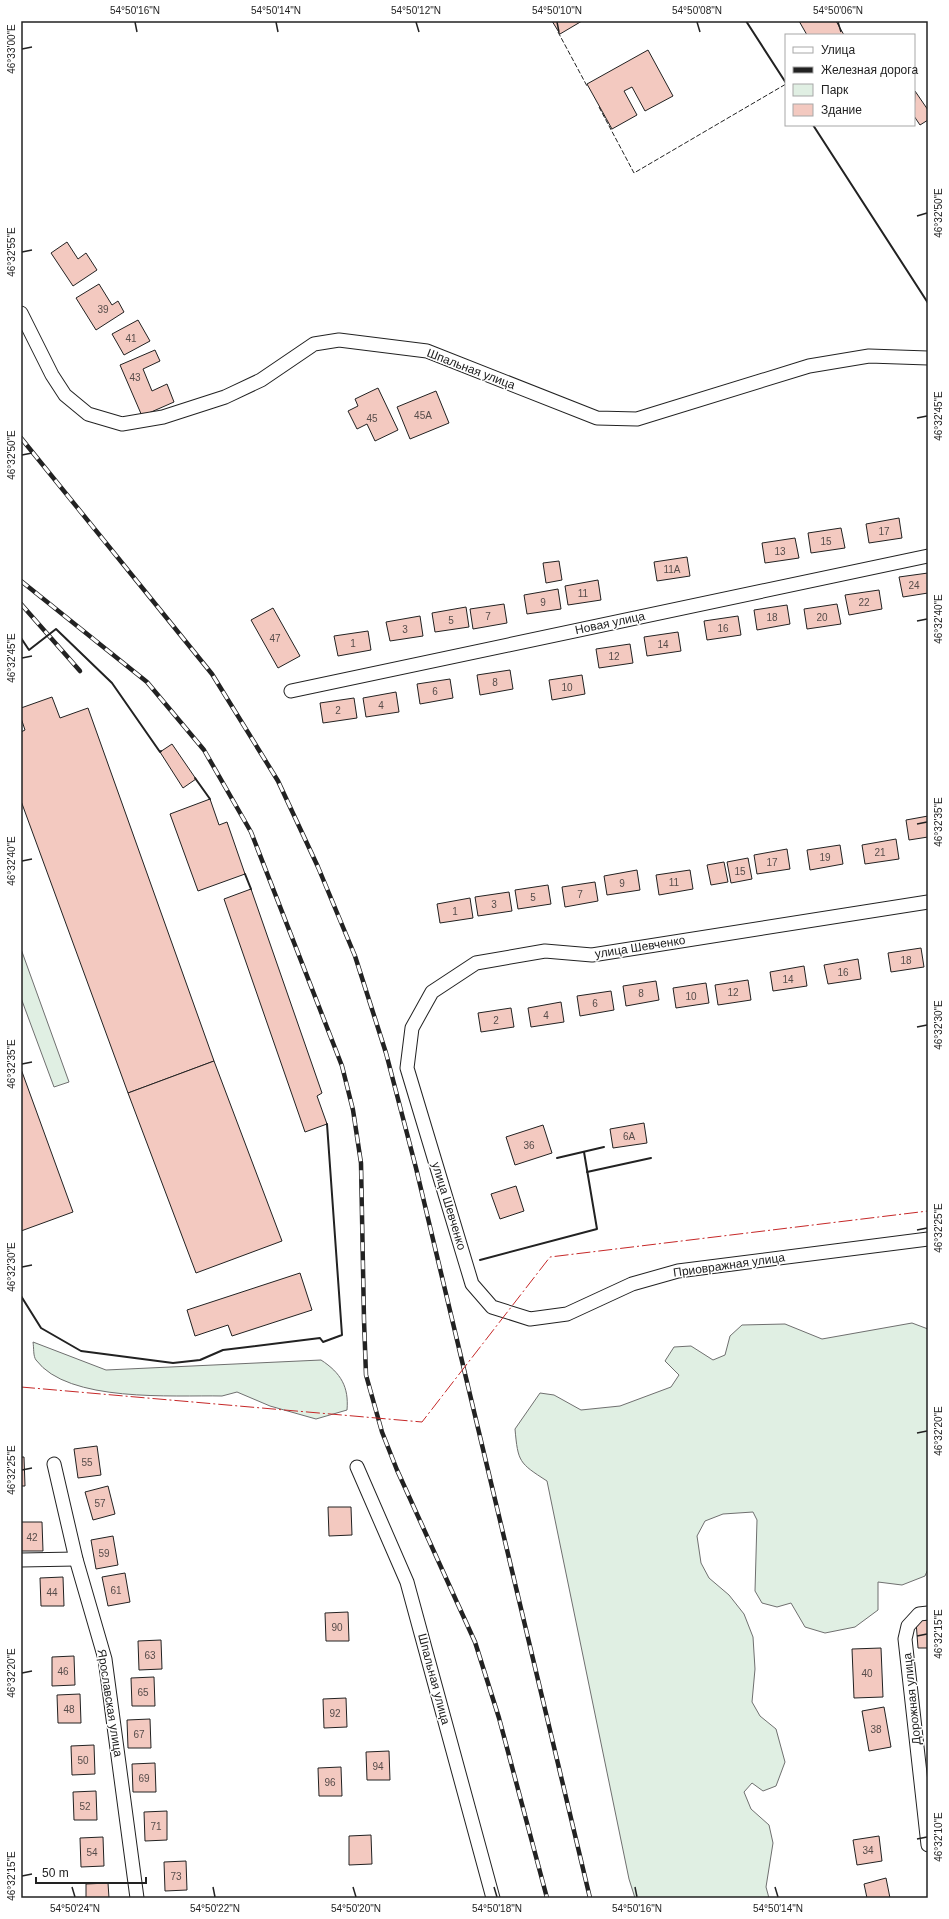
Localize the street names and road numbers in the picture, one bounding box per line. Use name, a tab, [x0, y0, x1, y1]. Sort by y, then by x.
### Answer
street label: Шпальная улица	[425, 346, 517, 392]
street label: Новая улица	[574, 609, 647, 637]
street label: улица Шевченко	[594, 933, 687, 961]
street label: улица Шевченко	[429, 1160, 469, 1252]
street label: Приовражная улица	[672, 1250, 786, 1280]
street label: Шпальная улица	[415, 1632, 453, 1726]
street label: Ярославская улица	[95, 1648, 125, 1758]
street label: Дорожная улица	[900, 1652, 924, 1746]

